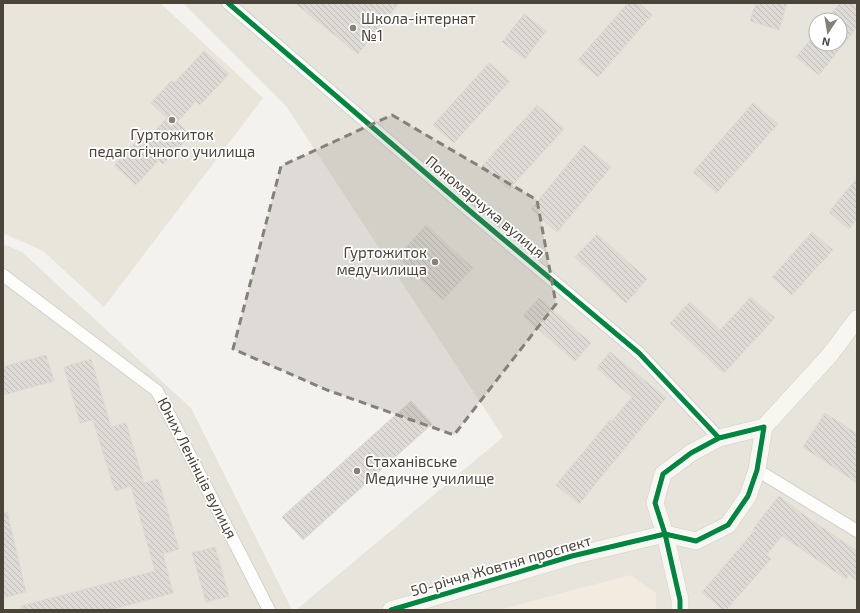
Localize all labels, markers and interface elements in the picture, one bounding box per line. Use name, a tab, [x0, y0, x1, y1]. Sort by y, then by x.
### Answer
place label: Школа-інтернат №1	[361, 9, 476, 44]
north arrow	[808, 12, 848, 52]
marker: Школа-інтернат №1	[348, 23, 358, 33]
text: N	[821, 35, 831, 49]
marker: Гуртожиток педагогічного училища	[167, 115, 177, 125]
place label: Гуртожиток педагогічного училища	[89, 125, 255, 161]
street label: Пономарчука вулиця	[422, 151, 549, 262]
place label: Гуртожиток медучилища	[336, 243, 427, 279]
marker: Гуртожиток медучилища	[430, 257, 440, 267]
street label: Юних Ленінців вулиця	[154, 394, 241, 542]
place label: Стаханівське Медичне училище	[365, 452, 494, 488]
marker: Стаханівське Медичне училище	[352, 466, 362, 476]
street label: 50-річчя Жовтня проспект	[408, 531, 593, 599]

